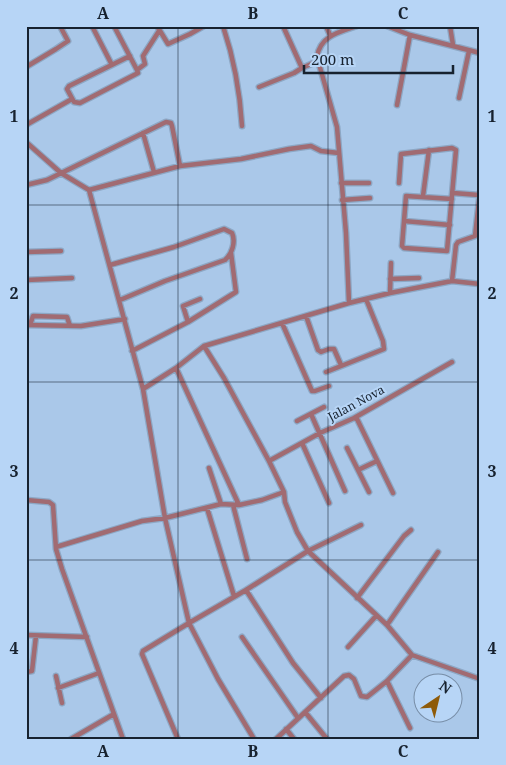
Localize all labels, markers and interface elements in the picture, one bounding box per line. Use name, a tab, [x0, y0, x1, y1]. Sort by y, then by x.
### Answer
text: A	[97, 2, 110, 24]
text: B	[248, 2, 259, 24]
text: C	[398, 2, 409, 24]
scale bar	[304, 42, 452, 74]
text: 200 m	[311, 49, 354, 69]
text: 1	[9, 105, 19, 127]
text: 1	[487, 105, 497, 127]
text: 2	[9, 282, 19, 304]
text: 2	[487, 282, 497, 304]
street label: Jalan Nova	[324, 381, 388, 426]
text: 3	[9, 460, 19, 482]
text: 3	[487, 460, 497, 482]
text: 4	[9, 637, 19, 659]
text: 4	[487, 637, 497, 659]
north arrow	[414, 672, 464, 722]
text: N	[436, 676, 456, 698]
text: A	[97, 740, 110, 762]
text: B	[248, 740, 259, 762]
text: C	[398, 740, 409, 762]

